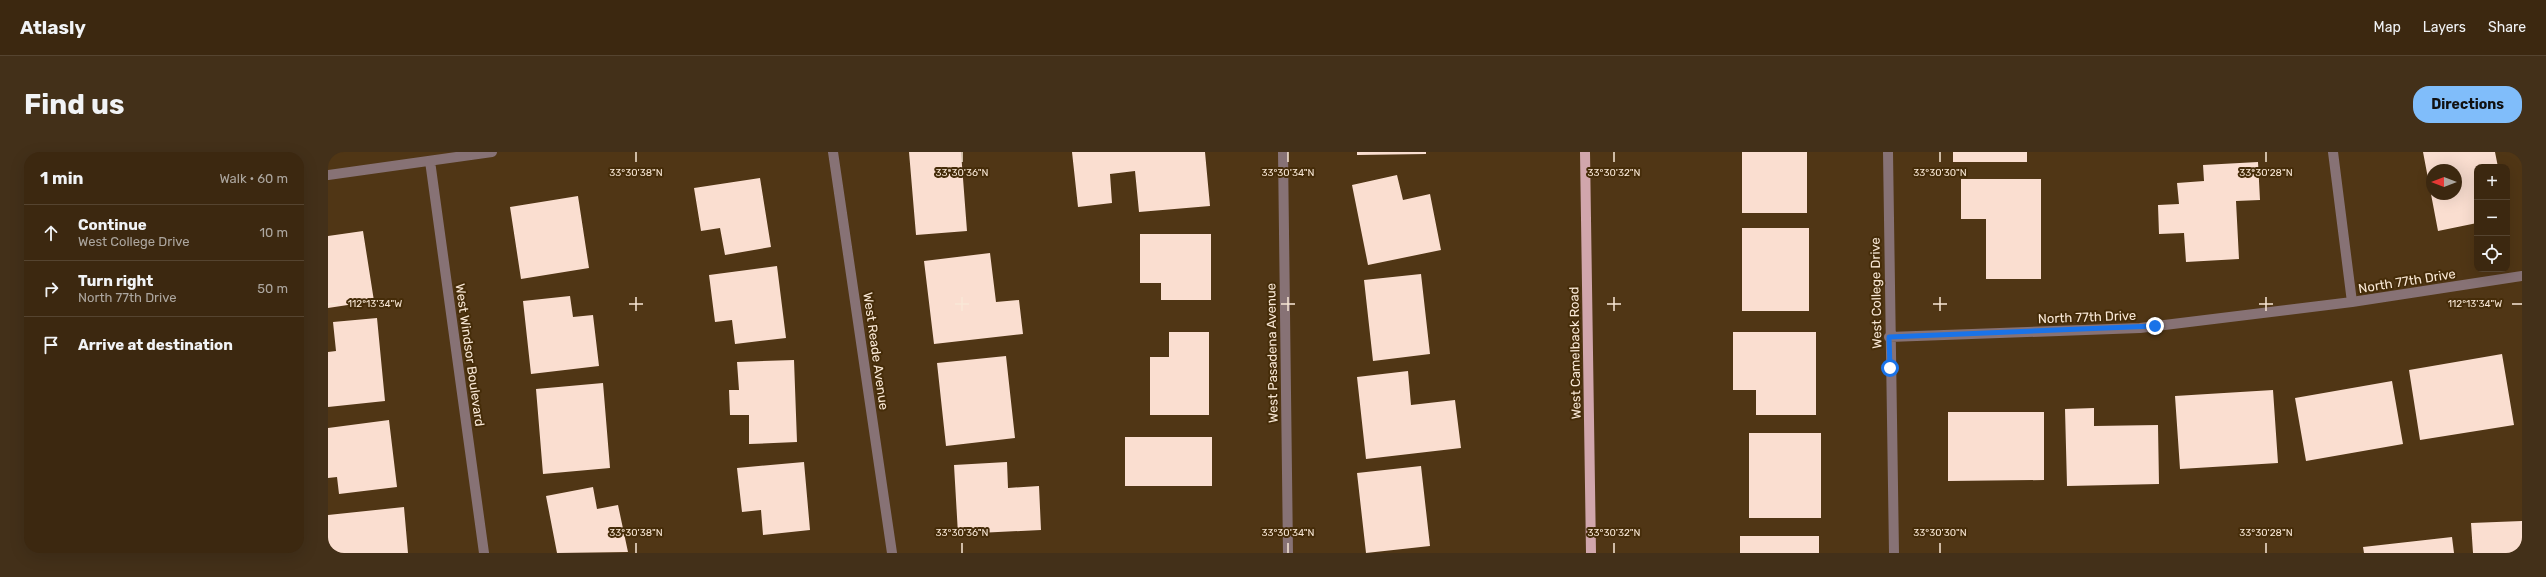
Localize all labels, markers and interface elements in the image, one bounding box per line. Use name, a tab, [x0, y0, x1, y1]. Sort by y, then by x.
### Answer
text: Atlasly	[20, 16, 86, 39]
text: Map	[2374, 19, 2401, 36]
text: Layers	[2423, 19, 2466, 36]
text: Share	[2488, 19, 2526, 36]
button: Directions	[2413, 86, 2522, 123]
text: Find us	[24, 88, 124, 121]
north arrow	[2426, 164, 2462, 200]
map controls	[2474, 164, 2510, 272]
button: +	[2474, 164, 2510, 200]
text: 33°30'38"N	[609, 167, 663, 179]
text: 33°30'36"N	[936, 167, 988, 179]
text: 33°30'34"N	[1261, 167, 1315, 179]
text: 33°30'32"N	[1587, 167, 1641, 179]
text: 33°30'30"N	[1913, 167, 1967, 179]
text: 33°30'28"N	[2239, 167, 2293, 179]
text: 1 min	[40, 168, 83, 188]
text: Walk · 60 m	[219, 171, 288, 186]
button: −	[2474, 200, 2510, 236]
text: Continue	[78, 216, 147, 234]
icon: ahead	[40, 222, 62, 244]
text: 10 m	[259, 225, 288, 240]
text: West College Drive	[78, 234, 190, 249]
button: locate	[2474, 236, 2510, 272]
street label: West College Drive	[1868, 237, 1885, 349]
street label: North 77th Drive	[2357, 266, 2457, 296]
text: Turn right	[78, 272, 153, 290]
icon: right	[40, 278, 62, 300]
text: 50 m	[257, 281, 288, 296]
street label: West Windsor Boulevard	[453, 283, 487, 427]
street label: West Pasadena Avenue	[1263, 283, 1281, 423]
street label: West Camelback Road	[1566, 286, 1584, 420]
text: North 77th Drive	[78, 290, 176, 305]
street label: West Reade Avenue	[860, 291, 892, 411]
text: 112°13'34"W	[348, 298, 402, 310]
text: 112°13'34"W	[2448, 298, 2502, 310]
street label: North 77th Drive	[2038, 308, 2136, 326]
route end	[2146, 317, 2164, 335]
icon: arrive	[40, 334, 62, 356]
text: Arrive at destination	[78, 336, 233, 354]
route start	[1881, 359, 1899, 377]
text: 33°30'38"N	[609, 527, 663, 539]
text: 33°30'36"N	[936, 527, 988, 539]
text: 33°30'34"N	[1261, 527, 1315, 539]
text: 33°30'32"N	[1587, 527, 1641, 539]
text: 33°30'30"N	[1913, 527, 1967, 539]
text: 33°30'28"N	[2239, 527, 2293, 539]

